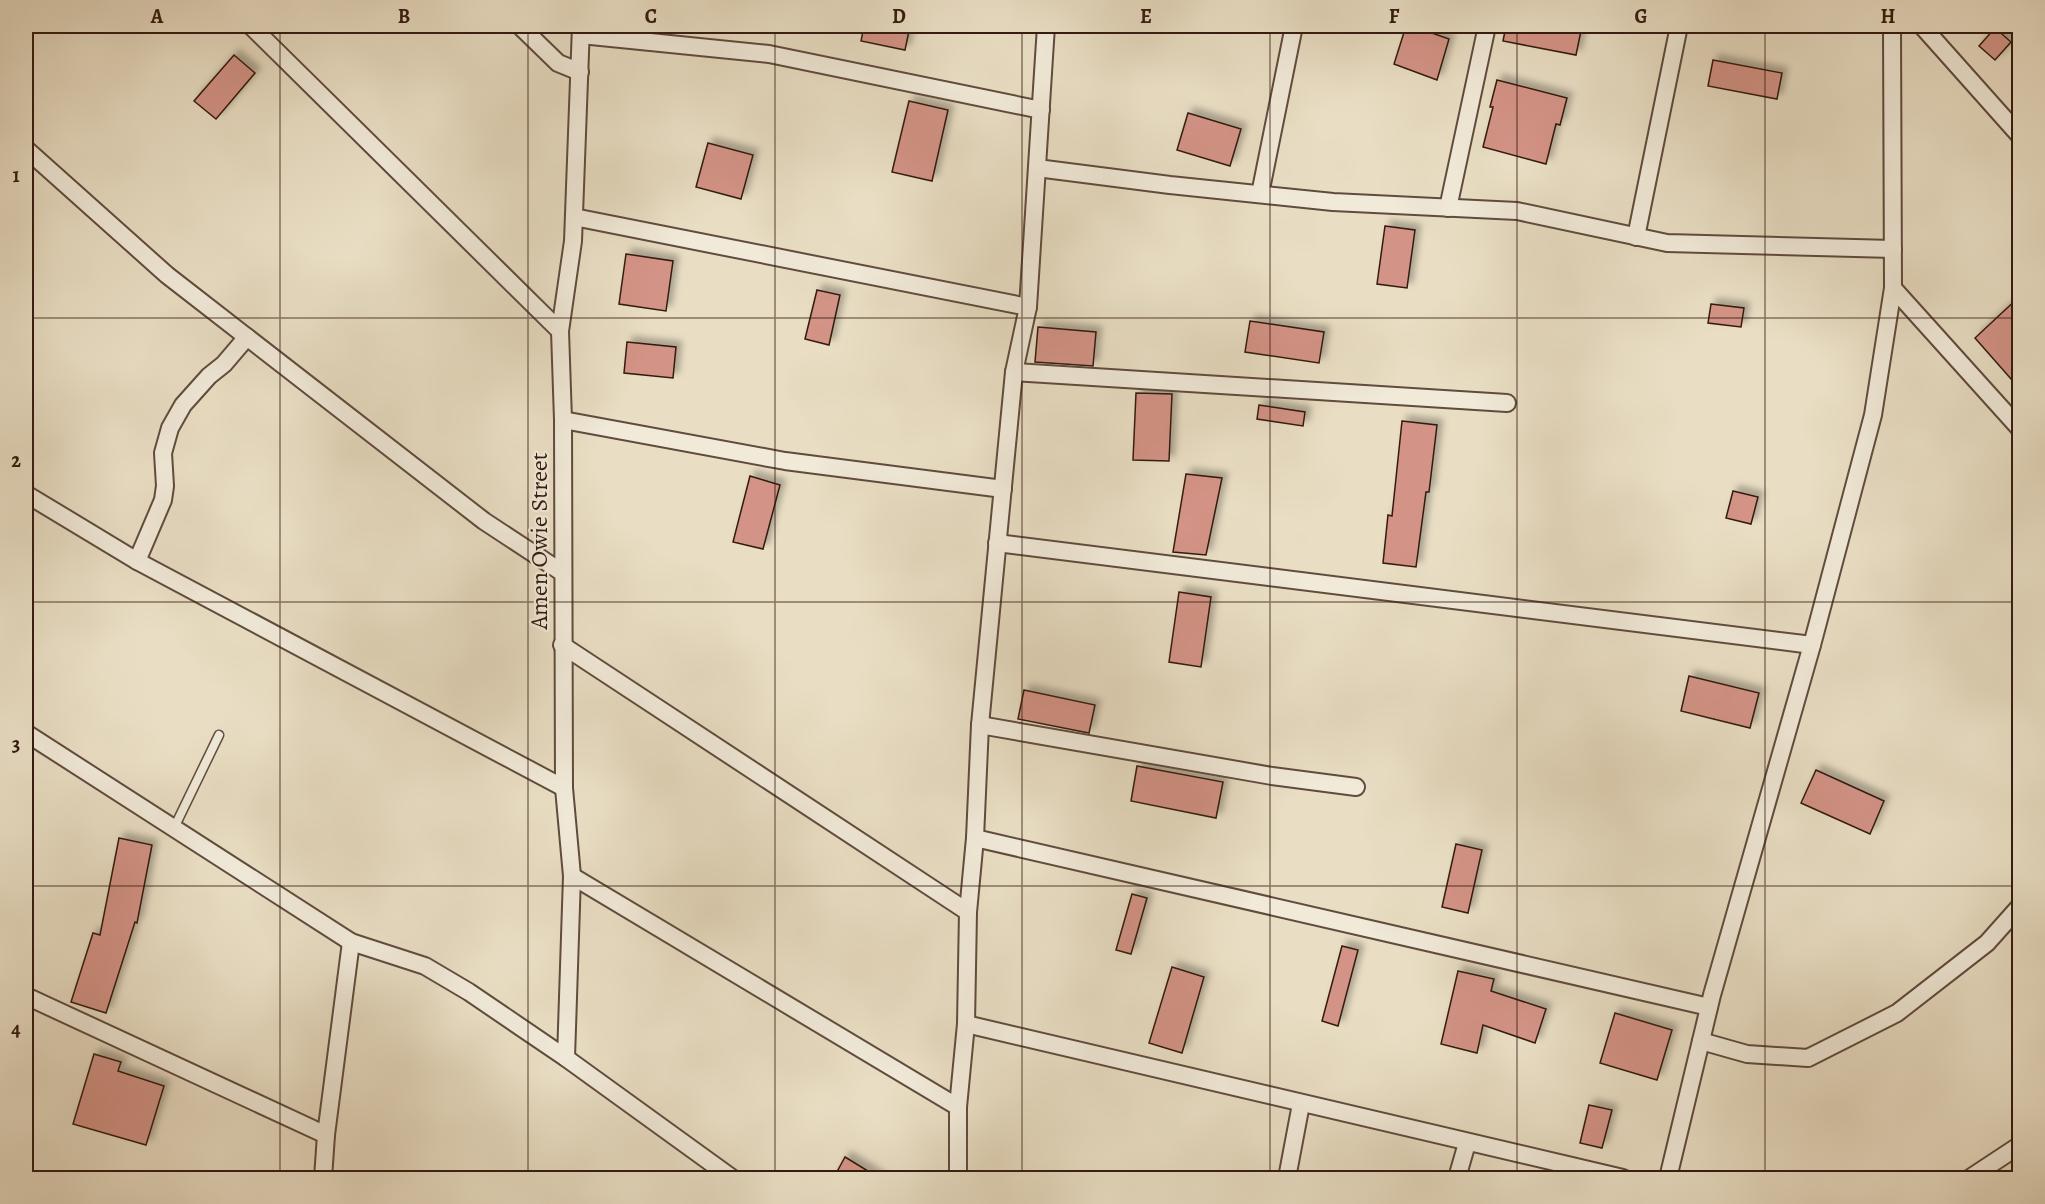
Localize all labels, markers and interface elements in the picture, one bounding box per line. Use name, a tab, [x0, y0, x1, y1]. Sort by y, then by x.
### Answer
text: A	[150, 3, 164, 30]
text: B	[398, 3, 410, 30]
text: C	[645, 3, 657, 30]
text: D	[892, 3, 906, 30]
text: E	[1140, 3, 1152, 30]
text: F	[1389, 3, 1400, 30]
text: G	[1634, 3, 1648, 30]
text: H	[1881, 3, 1896, 30]
text: 1	[12, 162, 20, 189]
text: 2	[11, 447, 21, 474]
street label: Amen Owie Street	[523, 452, 555, 631]
text: 3	[12, 731, 20, 758]
text: 4	[11, 1016, 21, 1043]

